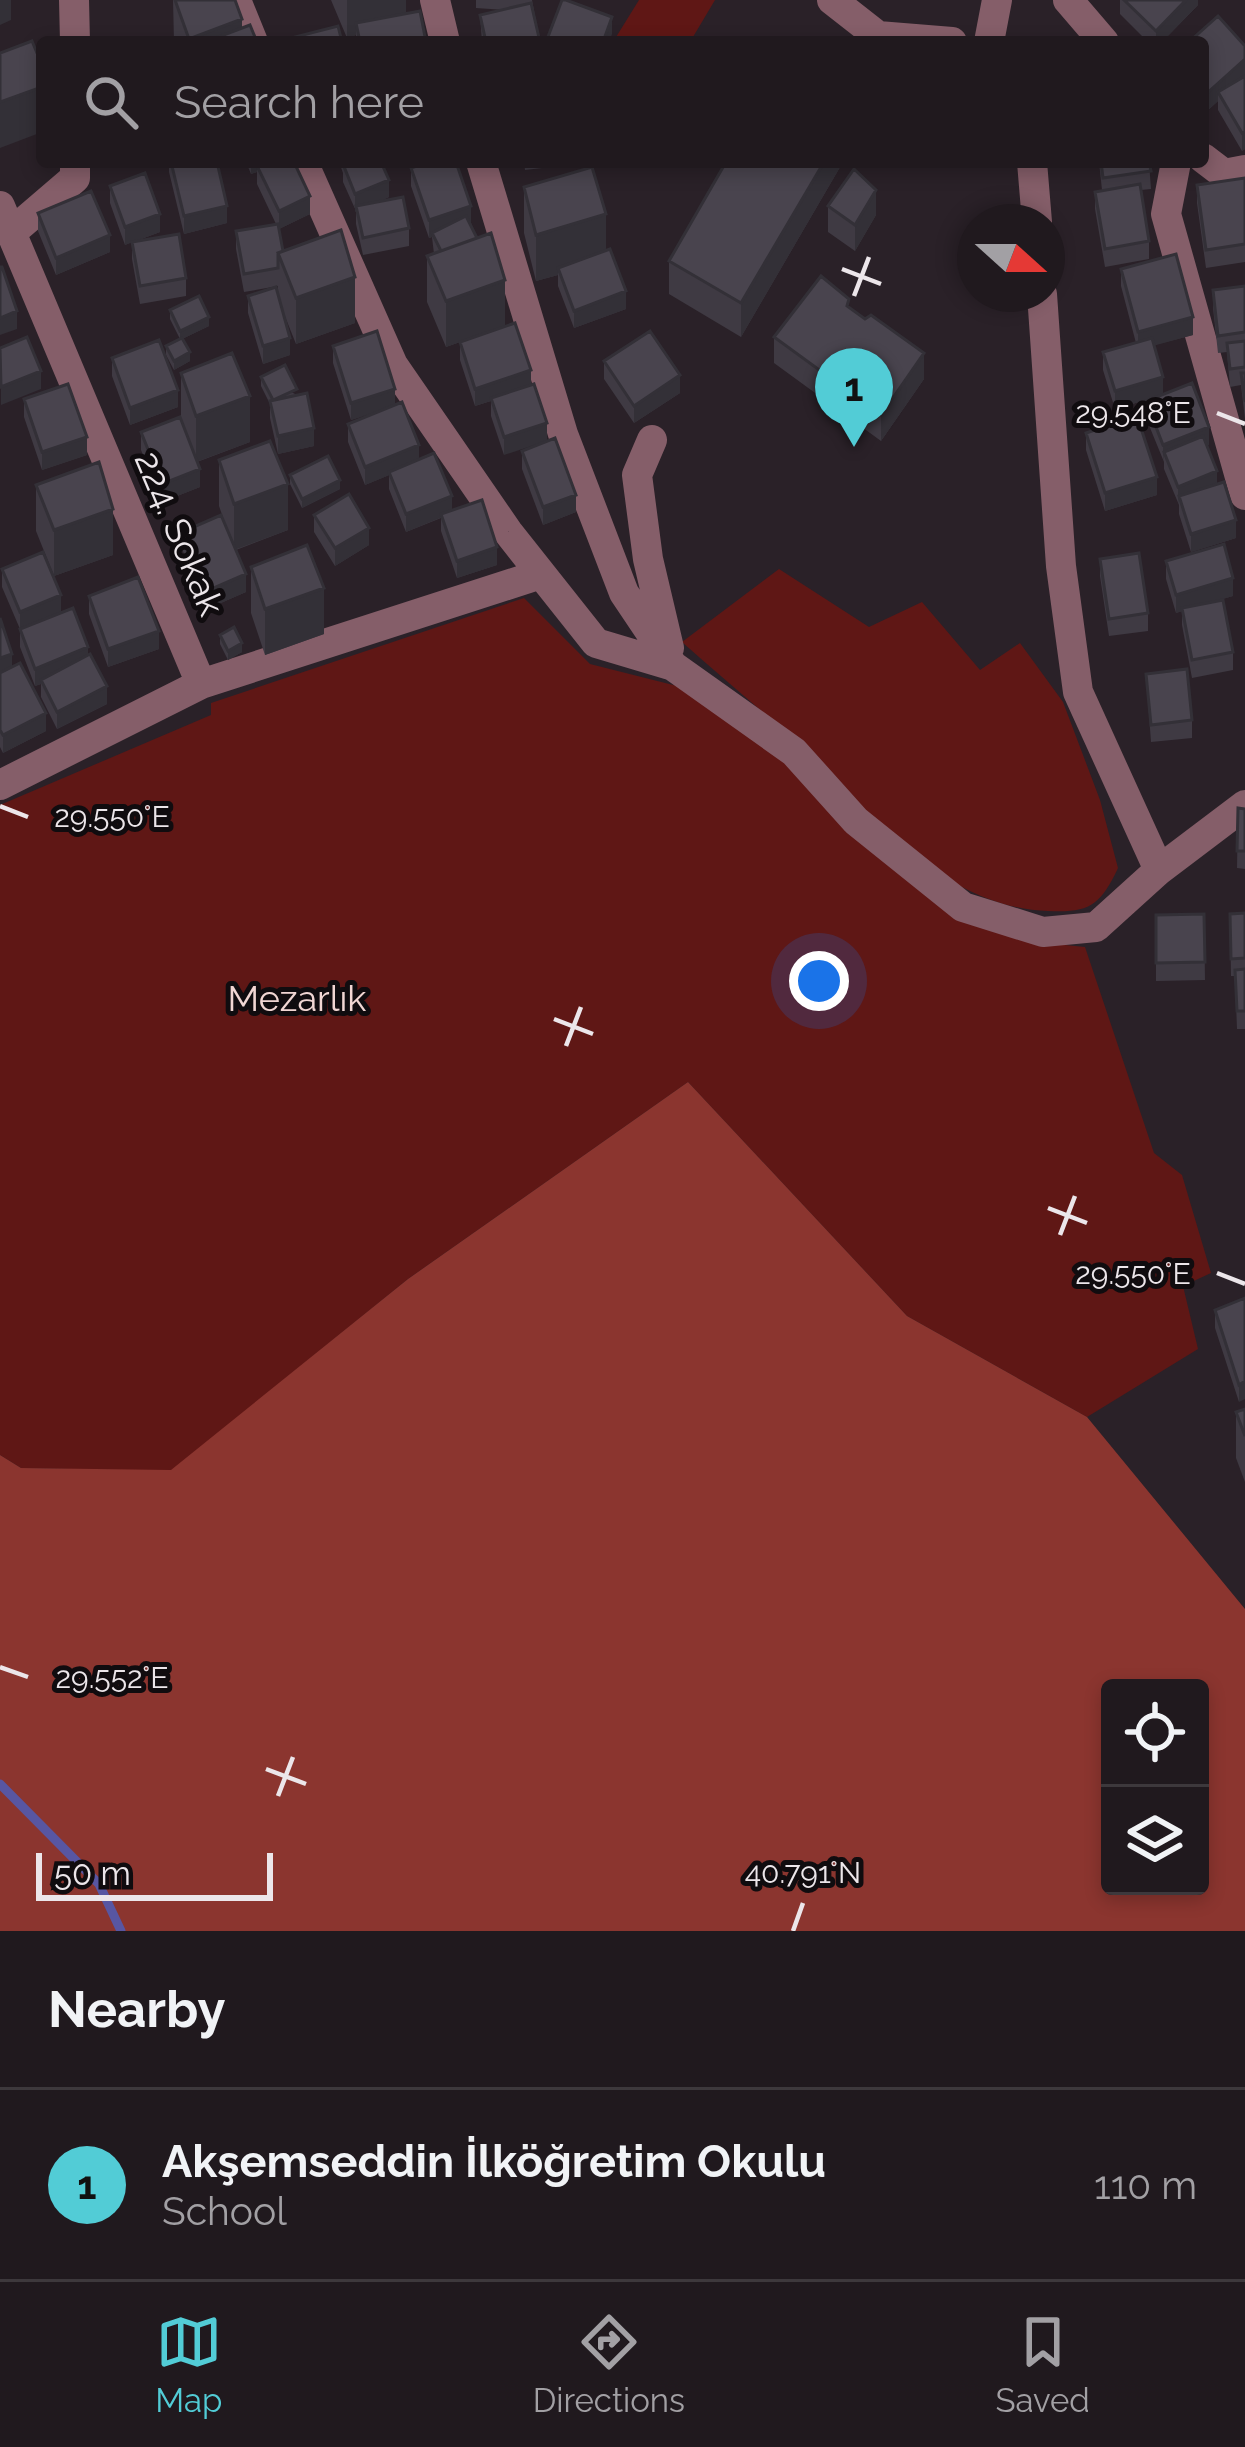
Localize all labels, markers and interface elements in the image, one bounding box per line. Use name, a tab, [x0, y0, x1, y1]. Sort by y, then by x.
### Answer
search box	[36, 36, 1209, 168]
icon: search	[78, 69, 144, 135]
text: Search here	[174, 76, 424, 129]
north arrow	[957, 204, 1065, 312]
pin: 1	[815, 348, 893, 447]
text: 29.548°E	[1075, 395, 1191, 430]
street label: 224. Sokak	[127, 445, 233, 621]
text: 29.550°E	[54, 799, 170, 834]
your location	[789, 951, 849, 1011]
park label: Mezarlık	[228, 977, 366, 1019]
text: 29.550°E	[1075, 1256, 1191, 1291]
text: 29.552°E	[55, 1660, 169, 1695]
map controls	[1101, 1679, 1209, 1895]
button: locate	[1101, 1679, 1209, 1787]
button: layers	[1101, 1787, 1209, 1895]
scale bar	[36, 1847, 273, 1900]
text: 50 m	[54, 1854, 131, 1893]
text: 40.791°N	[745, 1855, 861, 1890]
text: Nearby	[48, 1979, 225, 2039]
text: Akşemseddin İlköğretim Okulu	[162, 2135, 826, 2188]
text: 1	[77, 2162, 97, 2208]
text: 110 m	[1094, 2162, 1197, 2208]
text: School	[162, 2188, 287, 2234]
tab: Map	[155, 2309, 222, 2420]
tab: Directions	[533, 2309, 685, 2420]
tab: Saved	[995, 2309, 1090, 2420]

